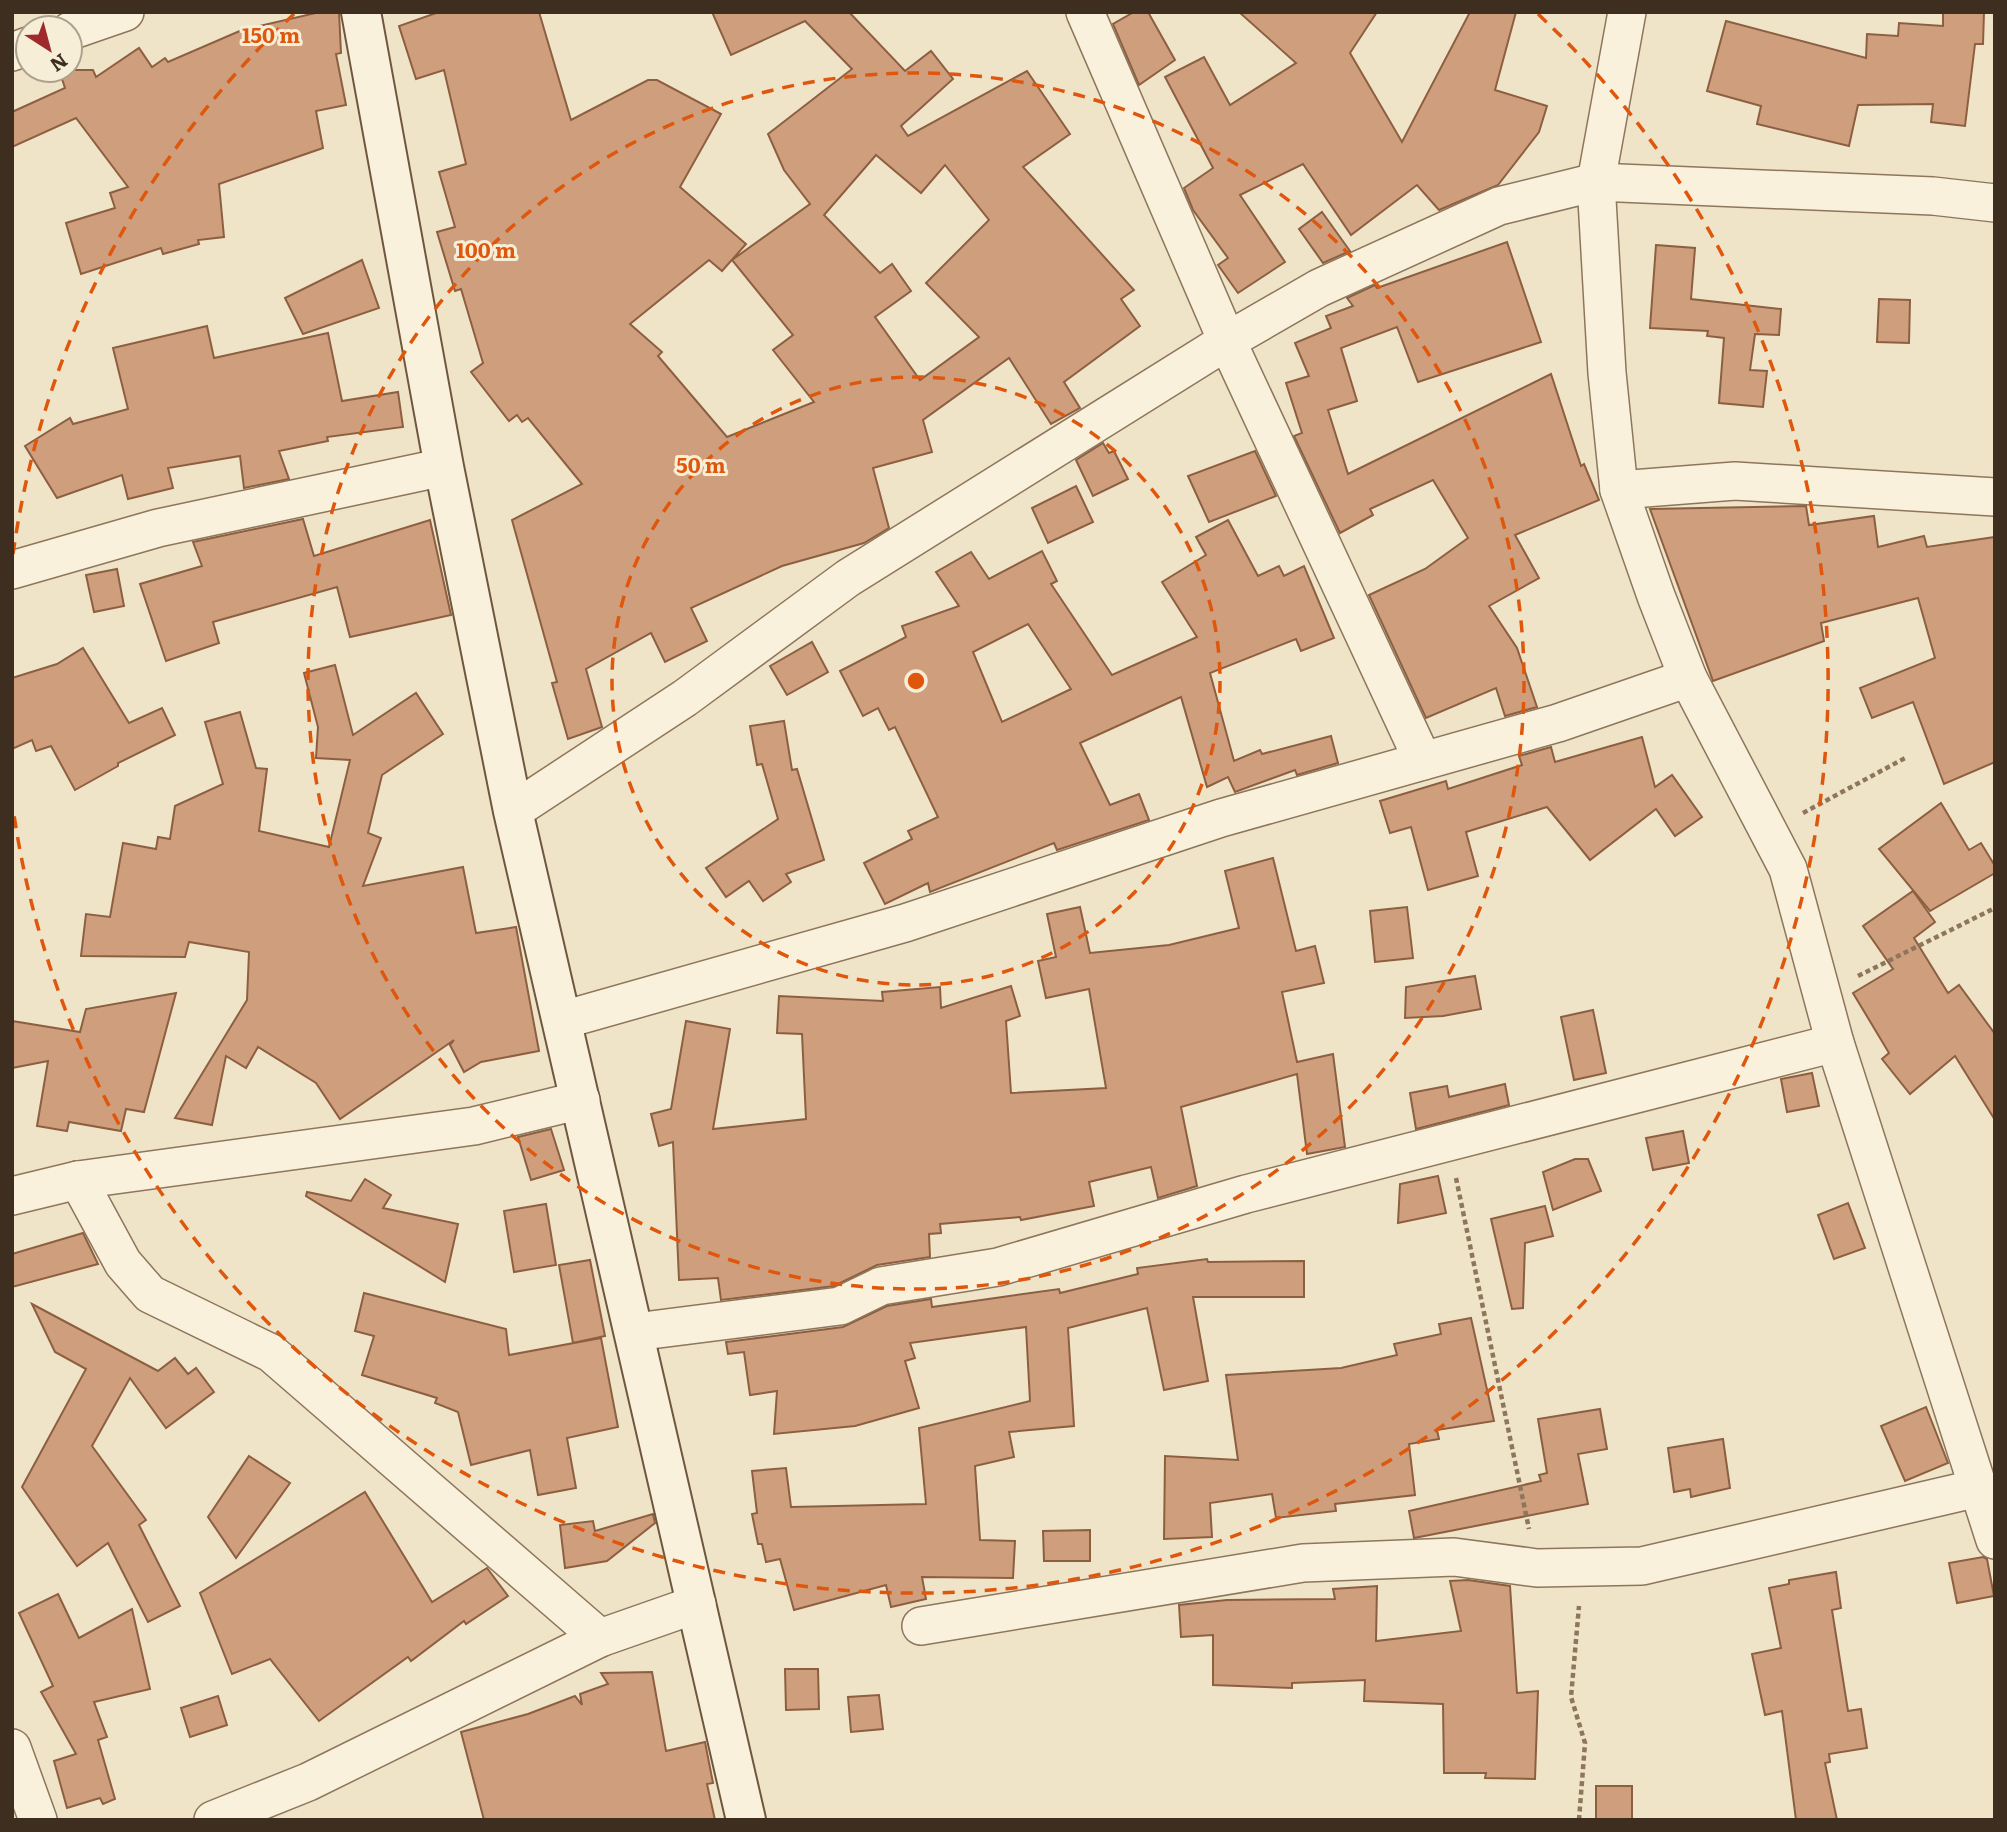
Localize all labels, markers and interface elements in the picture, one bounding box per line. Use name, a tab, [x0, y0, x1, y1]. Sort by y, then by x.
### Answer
north arrow	[14, 14, 84, 84]
text: 150 m	[242, 18, 300, 49]
text: N	[45, 48, 74, 80]
text: 100 m	[456, 233, 516, 264]
text: 50 m	[676, 448, 726, 479]
centre of rings	[904, 669, 928, 693]

